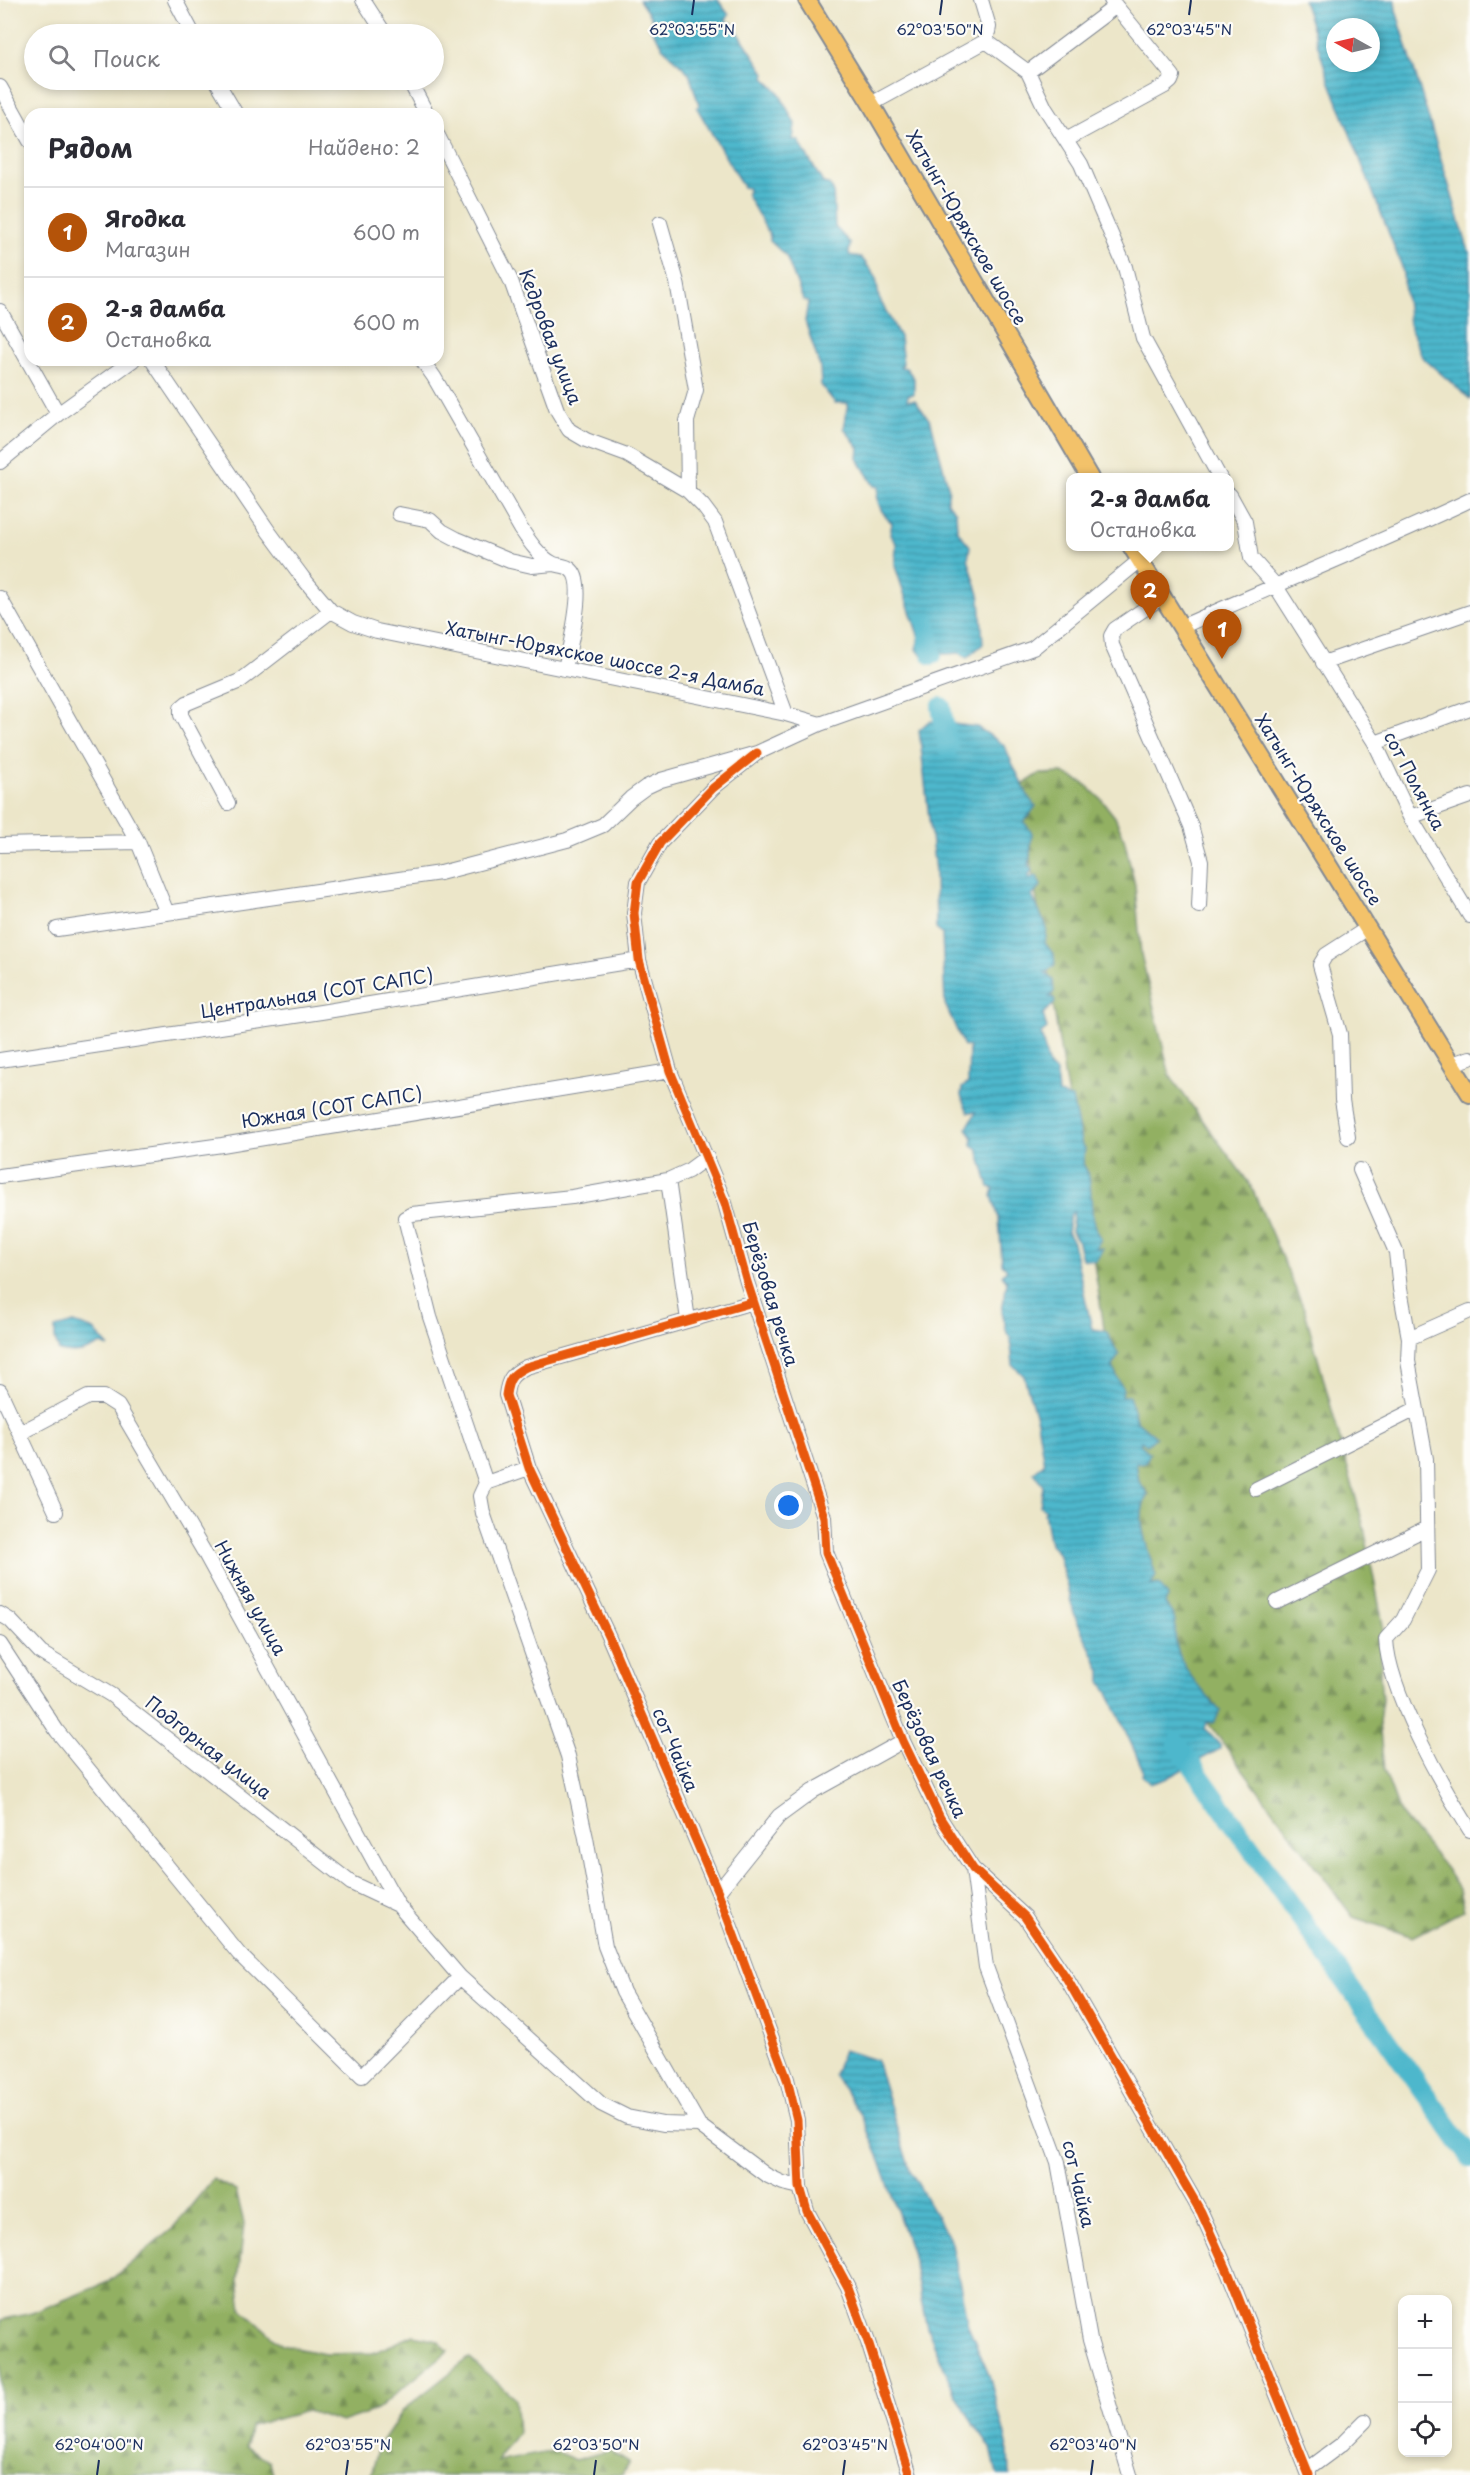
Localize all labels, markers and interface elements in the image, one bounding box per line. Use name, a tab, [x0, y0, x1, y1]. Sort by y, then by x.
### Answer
text: 62°03'55"N	[649, 17, 735, 40]
text: 62°03'50"N	[896, 17, 984, 40]
text: 62°03'45"N	[1146, 17, 1232, 40]
north arrow	[1326, 18, 1380, 72]
search box	[24, 24, 444, 90]
icon: search	[45, 41, 78, 74]
text: Поиск	[93, 41, 160, 74]
street label: Хатынг-Юряхское шоссе	[900, 125, 1034, 330]
text: Рядом	[48, 128, 133, 167]
text: Найдено: 2	[308, 132, 420, 162]
text: Ягодка	[105, 201, 186, 234]
text: 1	[63, 217, 72, 247]
text: 600 m	[352, 217, 420, 247]
text: Магазин	[105, 234, 191, 264]
street label: Кедровая улица	[513, 265, 590, 409]
text: 2-я дамба	[105, 291, 225, 324]
text: 2	[60, 307, 75, 337]
text: 600 m	[352, 307, 420, 337]
text: Остановка	[105, 324, 211, 354]
popup	[1066, 473, 1234, 551]
text: 2-я дамба	[1090, 481, 1210, 514]
text: Остановка	[1090, 514, 1196, 544]
pin: 2	[1130, 570, 1170, 620]
pin: 1	[1202, 610, 1242, 659]
street label: Хатынг-Юряхское шоссе 2-я Дамба	[444, 613, 768, 702]
street label: Хатынг-Юряхское шоссе	[1249, 708, 1389, 910]
street label: сот Полянка	[1378, 726, 1453, 835]
street label: Центральная (СОТ САПС)	[198, 961, 435, 1024]
street label: Южная (СОТ САПС)	[239, 1079, 424, 1134]
street label: Берёзовая речка	[737, 1218, 807, 1370]
your location	[774, 1491, 803, 1520]
street label: Нижняя улица	[208, 1535, 294, 1660]
street label: Берёзовая речка	[886, 1675, 975, 1823]
street label: Подгорная улица	[140, 1689, 278, 1805]
street label: сот Чайка	[647, 1703, 707, 1796]
street label: сот Чайка	[1056, 2137, 1103, 2231]
map controls	[1398, 2295, 1452, 2457]
button: +	[1398, 2295, 1452, 2349]
button: −	[1398, 2349, 1452, 2403]
button: locate	[1398, 2403, 1452, 2457]
text: 62°04'00"N	[54, 2432, 144, 2455]
text: 62°03'55"N	[305, 2432, 391, 2455]
text: 62°03'50"N	[552, 2432, 640, 2455]
text: 62°03'45"N	[802, 2432, 888, 2455]
text: 62°03'40"N	[1049, 2432, 1137, 2455]

